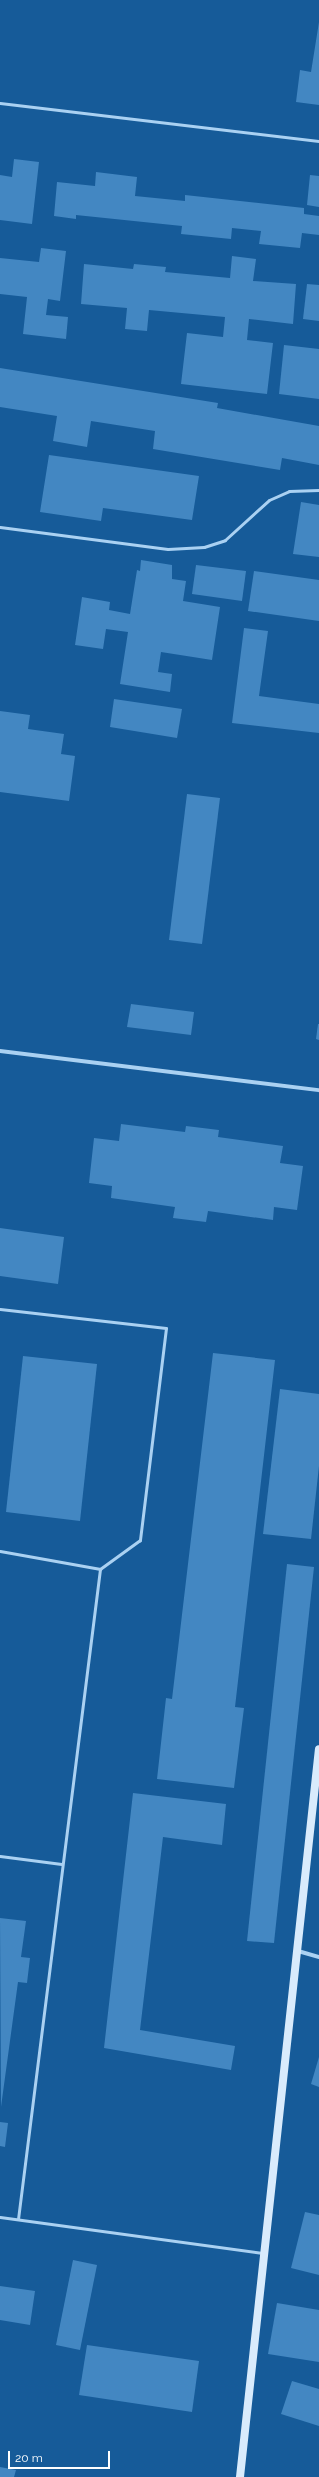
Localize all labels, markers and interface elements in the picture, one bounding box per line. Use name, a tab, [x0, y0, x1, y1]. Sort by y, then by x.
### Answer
scale bar	[10, 2443, 112, 2469]
text: 20 m	[15, 2451, 43, 2465]

